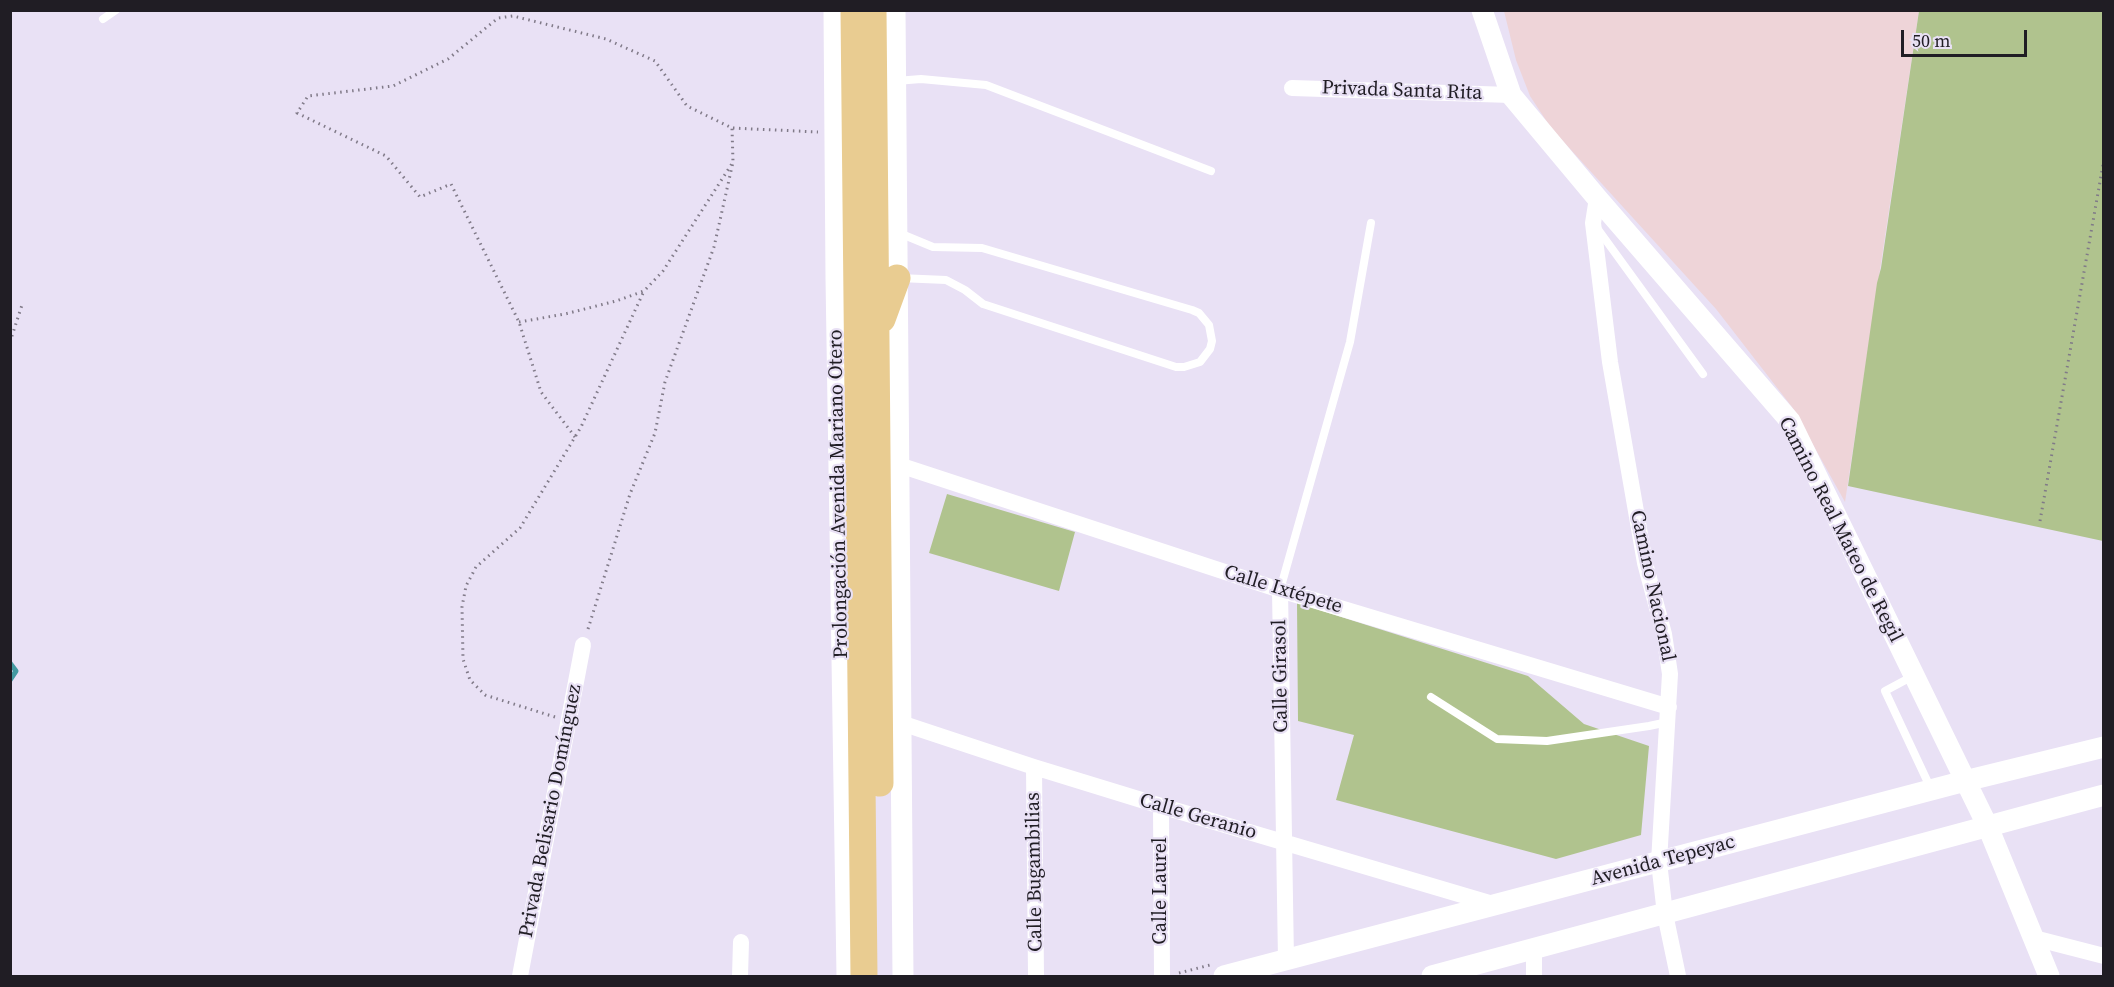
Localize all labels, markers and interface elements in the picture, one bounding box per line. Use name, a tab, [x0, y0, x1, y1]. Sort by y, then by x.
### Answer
scale bar	[1904, 18, 2030, 56]
text: 50 m	[1912, 28, 1950, 53]
street label: Privada Santa Rita	[1321, 76, 1483, 106]
street label: Prolongación Avenida Mariano Otero	[824, 329, 854, 659]
street label: Camino Real Mateo de Regil	[1773, 413, 1907, 647]
street label: Camino Nacional	[1624, 508, 1680, 664]
street label: Calle Ixtépete	[1221, 561, 1345, 619]
street label: Calle Girasol	[1268, 619, 1294, 733]
street label: Privada Belisario Domínguez	[515, 682, 587, 940]
street label: Calle Geranio	[1137, 789, 1259, 845]
street label: Calle Bugambilias	[1022, 792, 1048, 952]
street label: Avenida Tepeyac	[1588, 830, 1738, 892]
street label: Calle Laurel	[1149, 837, 1173, 945]

